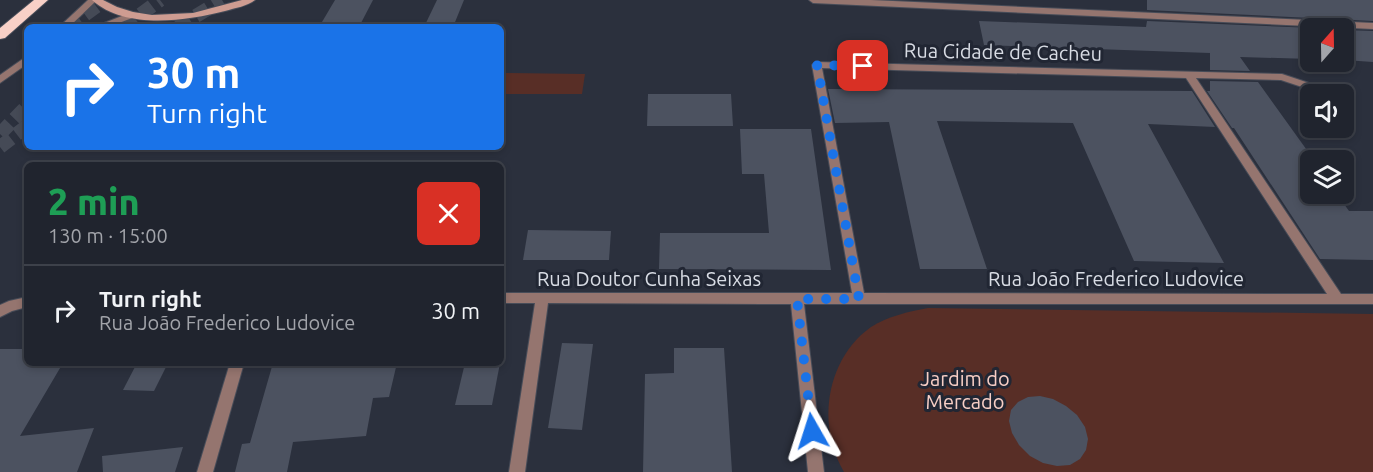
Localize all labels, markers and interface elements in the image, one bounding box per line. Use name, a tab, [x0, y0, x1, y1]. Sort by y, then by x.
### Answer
north arrow	[1300, 18, 1354, 72]
map controls	[1300, 18, 1354, 204]
street label: Rua Cidade de Cacheu	[904, 38, 1102, 65]
pin	[837, 40, 888, 91]
icon: right	[48, 48, 126, 126]
text: 30 m	[147, 49, 241, 96]
icon: arrive	[846, 49, 879, 82]
button: sound	[1300, 84, 1354, 138]
text: Turn right	[147, 98, 267, 128]
button: layers	[1300, 150, 1354, 204]
text: 2 min	[48, 181, 140, 222]
button: close	[417, 182, 480, 245]
text: 130 m · 15:00	[48, 224, 168, 247]
street label: Rua Doutor Cunha Seixas	[537, 267, 761, 290]
street label: Rua João Frederico Ludovice	[988, 267, 1244, 290]
text: Turn right	[99, 286, 201, 311]
icon: right	[48, 294, 81, 327]
text: 30 m	[431, 298, 480, 323]
text: Rua João Frederico Ludovice	[99, 311, 355, 334]
park label: Jardim do Mercado	[920, 367, 1010, 413]
position arrow	[780, 399, 844, 463]

